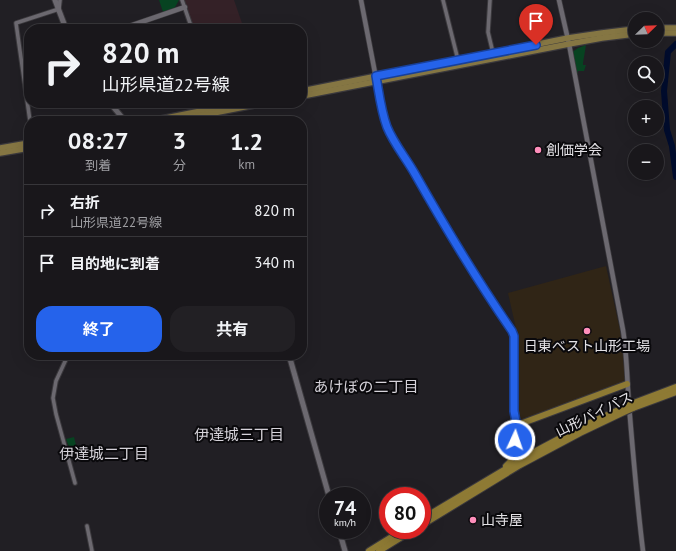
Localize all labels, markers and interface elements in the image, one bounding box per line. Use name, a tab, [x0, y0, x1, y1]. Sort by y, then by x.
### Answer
pin	[519, 4, 553, 45]
icon: arrive	[525, 10, 547, 32]
north arrow	[628, 12, 664, 48]
map controls	[628, 12, 664, 180]
text: 820 m	[102, 34, 179, 71]
icon: right	[36, 40, 88, 92]
button: search	[628, 56, 664, 92]
text: 山形県道22号線	[102, 73, 230, 96]
button: +	[628, 100, 664, 136]
text: 08:27	[68, 125, 129, 156]
text: 3	[173, 125, 186, 156]
text: 1.2	[230, 126, 263, 157]
place label: 創価学会	[546, 141, 602, 159]
button: −	[628, 144, 664, 180]
marker: 創価学会	[533, 145, 543, 155]
text: km	[238, 156, 255, 173]
text: 到着	[85, 157, 111, 174]
text: 分	[173, 157, 186, 174]
text: 右折	[70, 193, 100, 212]
icon: right	[36, 200, 58, 222]
text: 820 m	[254, 201, 295, 220]
text: 山形県道22号線	[70, 214, 162, 231]
icon: arrive	[36, 252, 58, 274]
text: 340 m	[254, 253, 295, 272]
text: 目的地に到着	[70, 254, 160, 273]
button: 終了	[36, 306, 162, 352]
button: 共有	[170, 306, 295, 352]
marker: 日東ベスト山形工場	[582, 326, 592, 336]
place label: 日東ベスト山形工場	[524, 337, 650, 355]
district label: あけぼの二丁目	[313, 377, 419, 396]
street label: 山形バイパス	[552, 388, 636, 440]
position arrow	[494, 419, 536, 461]
district label: 伊達城三丁目	[194, 425, 284, 444]
district label: 伊達城二丁目	[59, 444, 149, 463]
speed limit sign: 80	[379, 487, 431, 539]
text: 74	[334, 495, 356, 521]
place label: 山寺屋	[481, 511, 523, 529]
marker: 山寺屋	[468, 515, 478, 525]
text: km/h	[334, 516, 356, 529]

